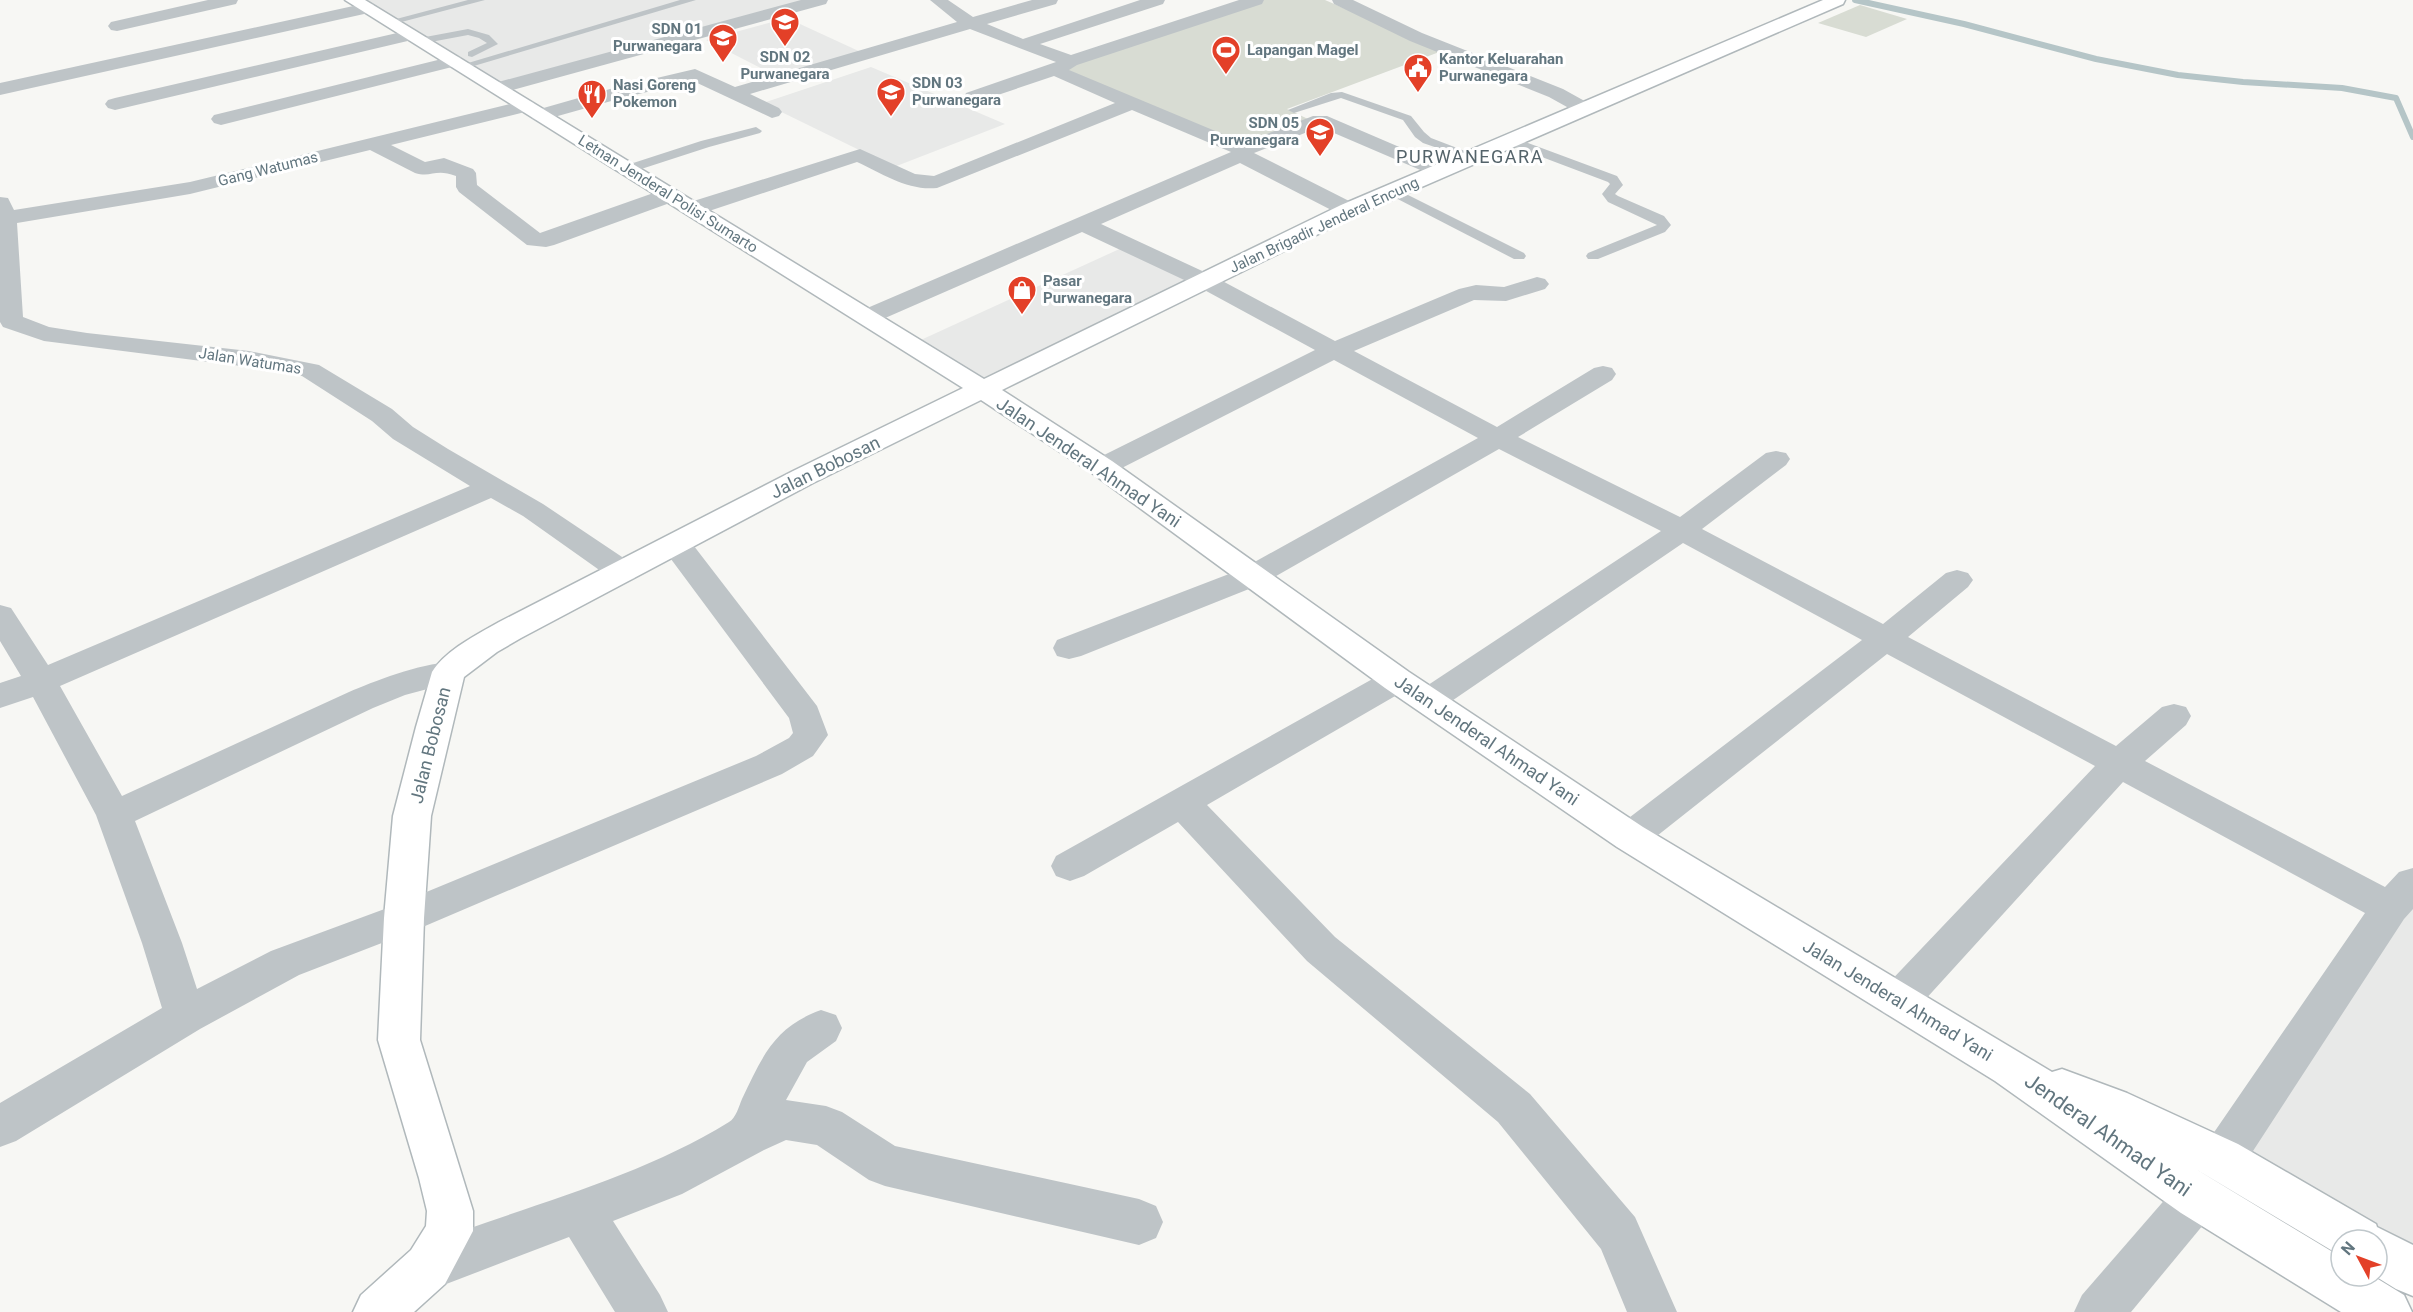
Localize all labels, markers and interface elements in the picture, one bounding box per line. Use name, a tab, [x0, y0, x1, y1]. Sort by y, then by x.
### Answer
school or university icon: SDN 02 Purwanegara	[769, 6, 801, 48]
place label: SDN 01 Purwanegara	[613, 20, 702, 55]
school or university icon: SDN 01 Purwanegara	[707, 22, 739, 64]
sports icon: Lapangan Magel	[1210, 34, 1242, 76]
place label: Lapangan Magel	[1247, 41, 1359, 59]
place label: SDN 02 Purwanegara	[740, 48, 830, 83]
place label: Kantor Keluarahan Purwanegara	[1439, 50, 1564, 85]
public building icon: Kantor Keluarahan Purwanegara	[1402, 52, 1434, 94]
place label: SDN 03 Purwanegara	[912, 74, 1001, 109]
place label: Nasi Goreng Pokemon	[613, 76, 696, 111]
school or university icon: SDN 03 Purwanegara	[875, 76, 907, 118]
restaurant icon: Nasi Goreng Pokemon	[576, 78, 608, 120]
place label: SDN 05 Purwanegara	[1210, 114, 1299, 149]
school or university icon: SDN 05 Purwanegara	[1304, 116, 1336, 158]
street label: Letnan Jenderal Polisi Sumarto	[575, 131, 761, 257]
district label: PURWANEGARA	[1396, 146, 1544, 167]
street label: Gang Watumas	[216, 148, 320, 190]
street label: Jalan Brigadir Jenderal Encung	[1227, 173, 1421, 277]
place label: Pasar Purwanegara	[1043, 272, 1132, 307]
shop icon: Pasar Purwanegara	[1006, 274, 1038, 316]
street label: Jalan Watumas	[197, 344, 303, 378]
street label: Jalan Jenderal Ahmad Yani	[993, 392, 1185, 532]
street label: Jalan Bobosan	[767, 431, 883, 503]
street label: Jalan Jenderal Ahmad Yani	[1391, 670, 1583, 810]
street label: Jalan Bobosan	[405, 685, 455, 805]
street label: Jalan Jenderal Ahmad Yani	[1799, 935, 1997, 1065]
street label: Jenderal Ahmad Yani	[2020, 1068, 2196, 1202]
north arrow	[2329, 1228, 2389, 1288]
text: N	[2337, 1238, 2359, 1259]

